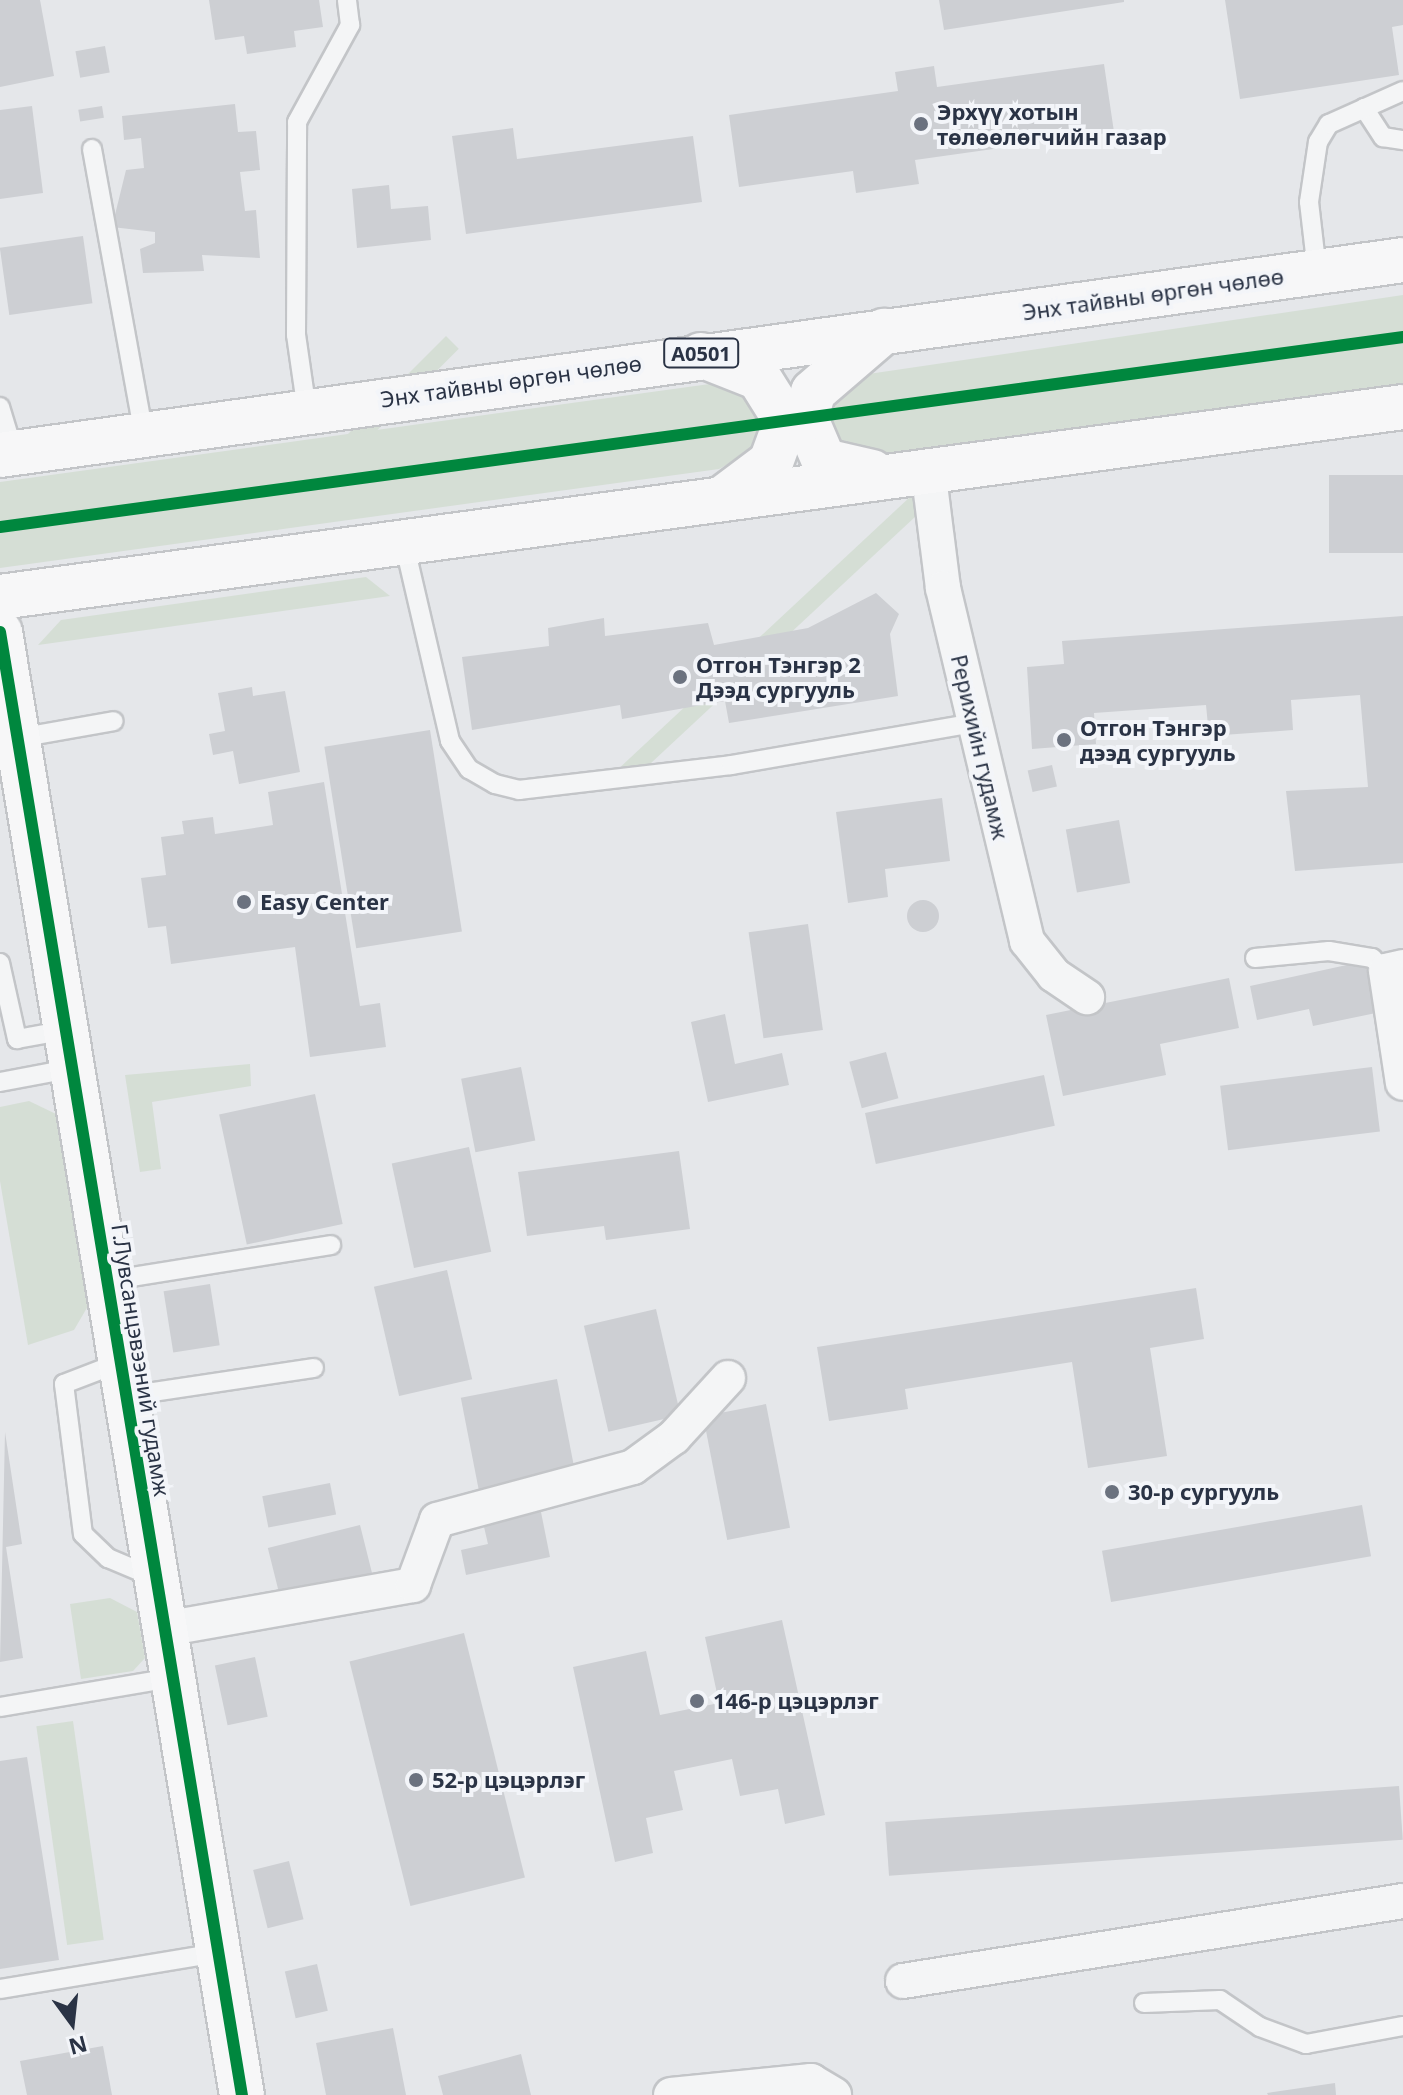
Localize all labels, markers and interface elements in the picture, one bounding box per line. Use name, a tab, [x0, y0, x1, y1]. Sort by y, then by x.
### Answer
place label: Эрхүү хотын төлөөлөгчийн газар	[937, 98, 1167, 150]
marker: Эрхүү хотын төлөөлөгчийн газар	[912, 115, 930, 133]
street label: Энх тайвны өргөн чөлөө	[1021, 263, 1285, 325]
road number: A0501	[663, 337, 739, 369]
street label: Энх тайвны өргөн чөлөө	[379, 350, 643, 412]
place label: Отгон Тэнгэр 2 Дээд сургууль	[696, 651, 861, 702]
street label: Рерихийн гудамж	[946, 652, 1014, 842]
marker: Отгон Тэнгэр 2 Дээд сургууль	[671, 668, 689, 686]
place label: Отгон Тэнгэр дээд сургууль	[1080, 714, 1236, 766]
marker: Отгон Тэнгэр дээд сургууль	[1055, 731, 1073, 749]
place label: Easy Center	[260, 889, 389, 915]
marker: Easy Center	[235, 893, 253, 911]
street label: Г.Лувсанцэвээний гудамж	[106, 1222, 176, 1498]
place label: 30-р сургууль	[1128, 1479, 1279, 1505]
marker: 30-р сургууль	[1103, 1483, 1121, 1501]
place label: 146-р цэцэрлэг	[713, 1688, 879, 1714]
marker: 146-р цэцэрлэг	[688, 1692, 706, 1710]
place label: 52-р цэцэрлэг	[432, 1767, 585, 1793]
marker: 52-р цэцэрлэг	[407, 1771, 425, 1789]
north arrow	[32, 1983, 112, 2063]
text: N	[66, 2029, 91, 2063]

